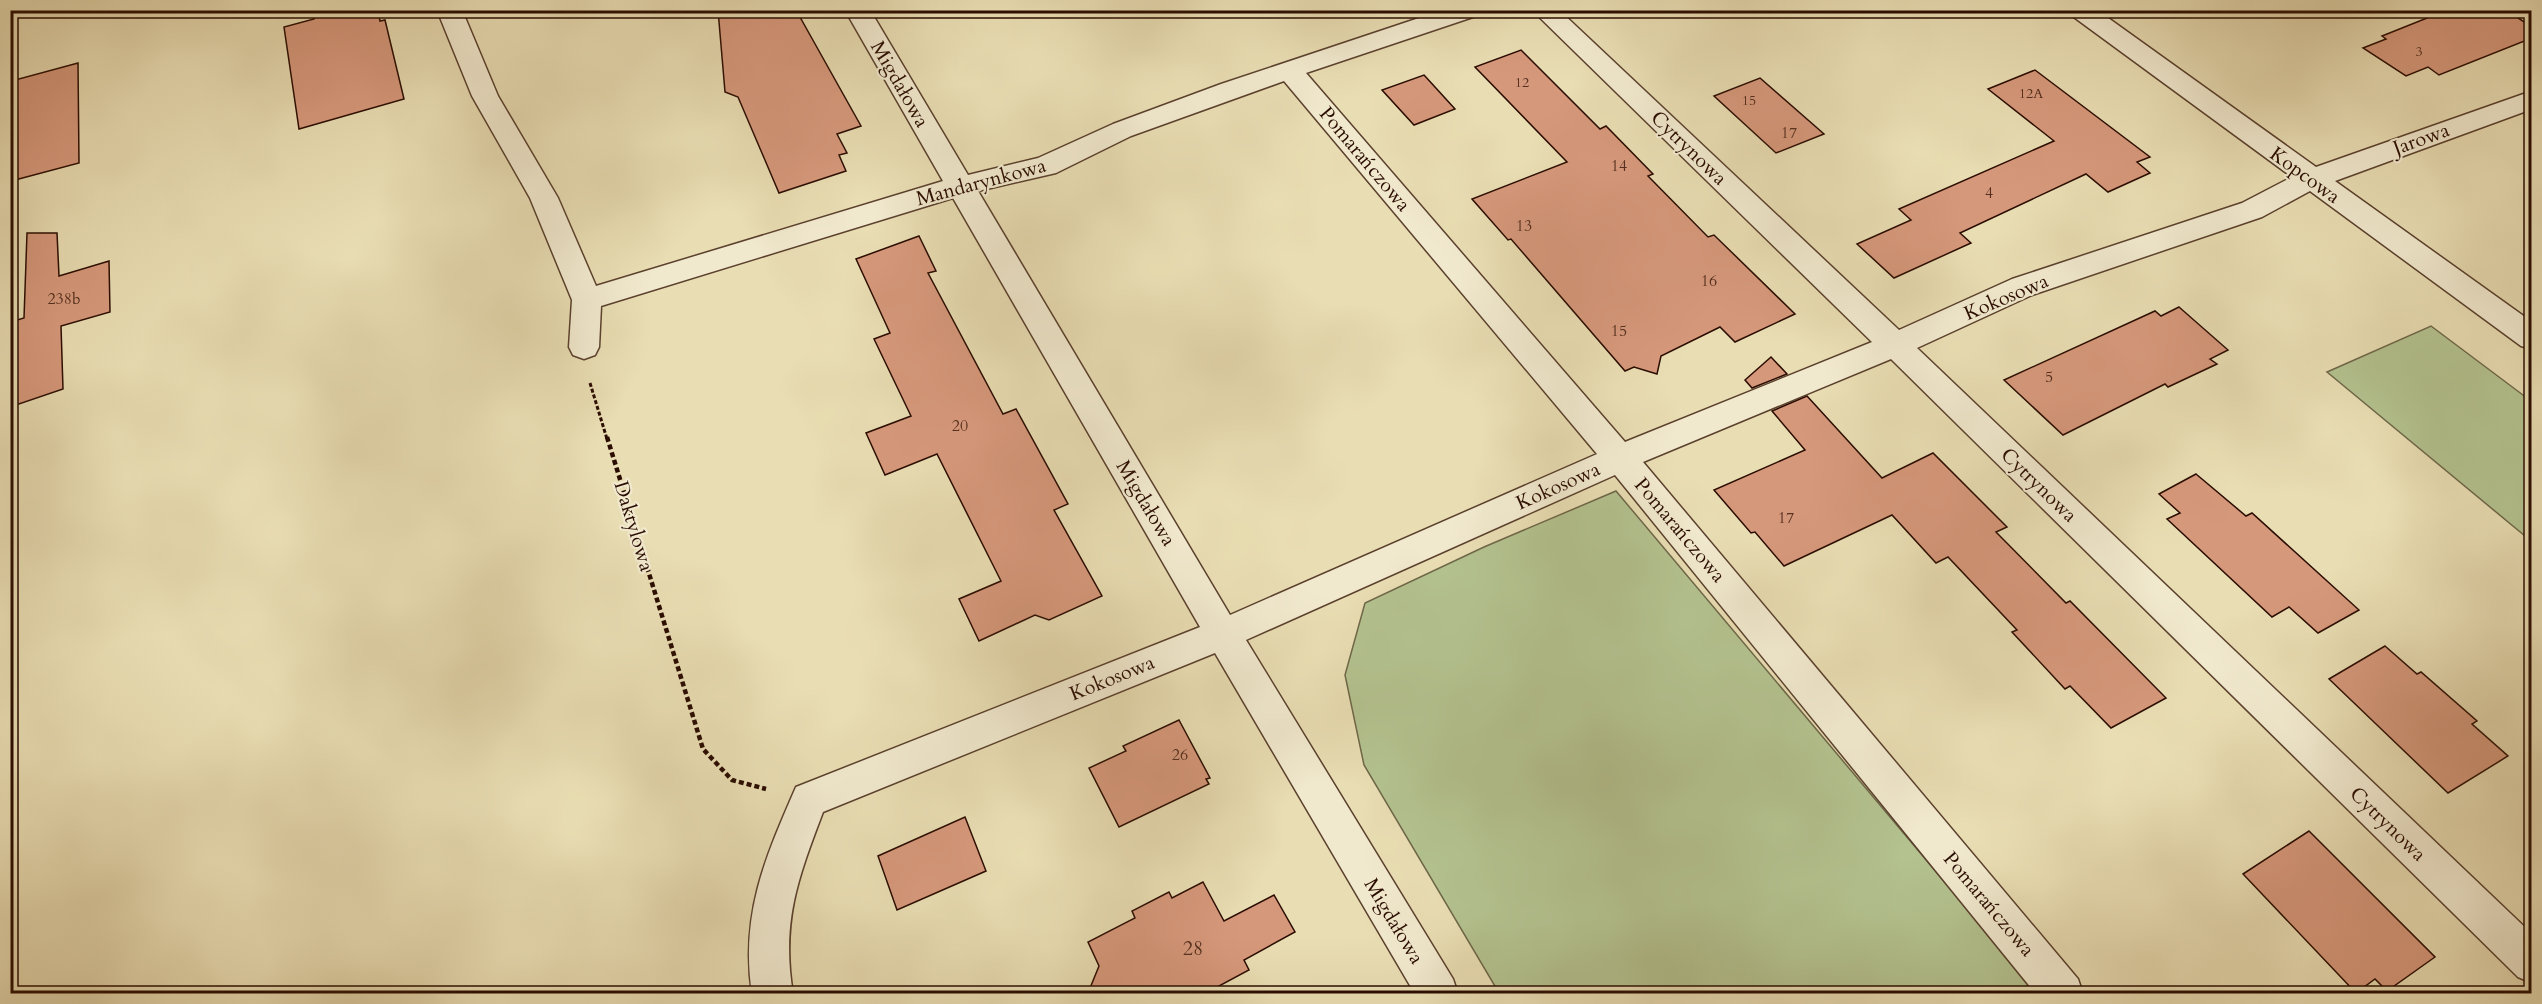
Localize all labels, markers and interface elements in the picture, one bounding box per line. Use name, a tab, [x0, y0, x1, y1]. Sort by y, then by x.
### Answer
street label: Migdałowa	[864, 36, 936, 133]
house number: 3	[2415, 42, 2423, 61]
house number: 12	[1515, 73, 1529, 92]
house number: 12A	[2019, 84, 2043, 103]
house number: 15	[1742, 91, 1756, 110]
street label: Pomarańczowa	[1313, 101, 1417, 217]
street label: Cytrynowa	[1645, 105, 1733, 192]
street label: Jarowa	[2386, 116, 2453, 163]
house number: 17	[1781, 122, 1797, 144]
street label: Kopcowa	[2264, 140, 2346, 210]
street label: Mandarynkowa	[913, 152, 1049, 212]
house number: 14	[1611, 155, 1627, 177]
house number: 4	[1985, 182, 1993, 204]
house number: 13	[1516, 215, 1532, 237]
street label: Kokosowa	[1960, 267, 2053, 327]
house number: 16	[1701, 270, 1717, 292]
house number: 238b	[47, 288, 81, 310]
house number: 15	[1611, 320, 1627, 342]
house number: 5	[2045, 366, 2053, 388]
house number: 20	[952, 415, 968, 437]
street label: Cytrynowa	[1995, 442, 2083, 529]
street label: Migdałowa	[1110, 455, 1182, 551]
street label: Kokosowa	[1512, 455, 1605, 517]
street label: Pomarańczowa	[1628, 472, 1732, 588]
street label: Daktylowa	[607, 478, 661, 575]
house number: 17	[1778, 507, 1794, 529]
street label: Kokosowa	[1066, 649, 1159, 707]
house number: 26	[1172, 744, 1188, 766]
street label: Cytrynowa	[2344, 781, 2432, 868]
street label: Pomarańczowa	[1937, 846, 2041, 962]
street label: Migdałowa	[1358, 873, 1430, 969]
house number: 28	[1183, 935, 1203, 962]

